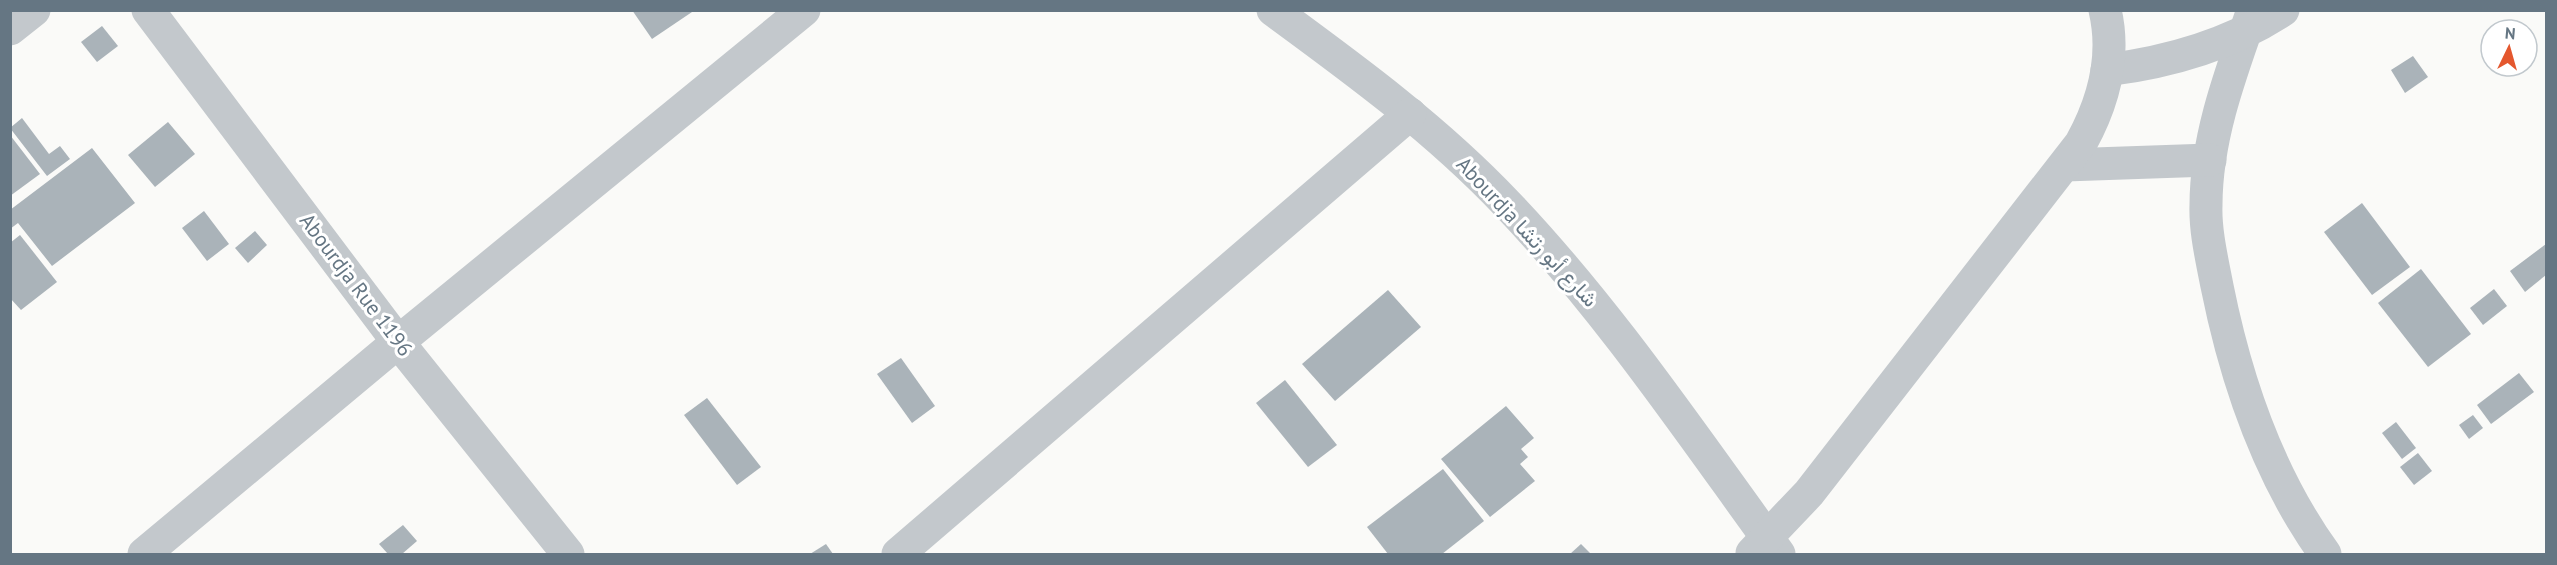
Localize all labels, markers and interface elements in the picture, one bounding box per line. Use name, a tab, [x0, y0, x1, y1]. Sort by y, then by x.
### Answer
north arrow	[2479, 18, 2539, 78]
text: N	[2504, 23, 2516, 43]
street label: Abourdja شارع أبو رتشا	[1450, 151, 1604, 313]
street label: Abourdja Rue 1196	[294, 208, 419, 361]

